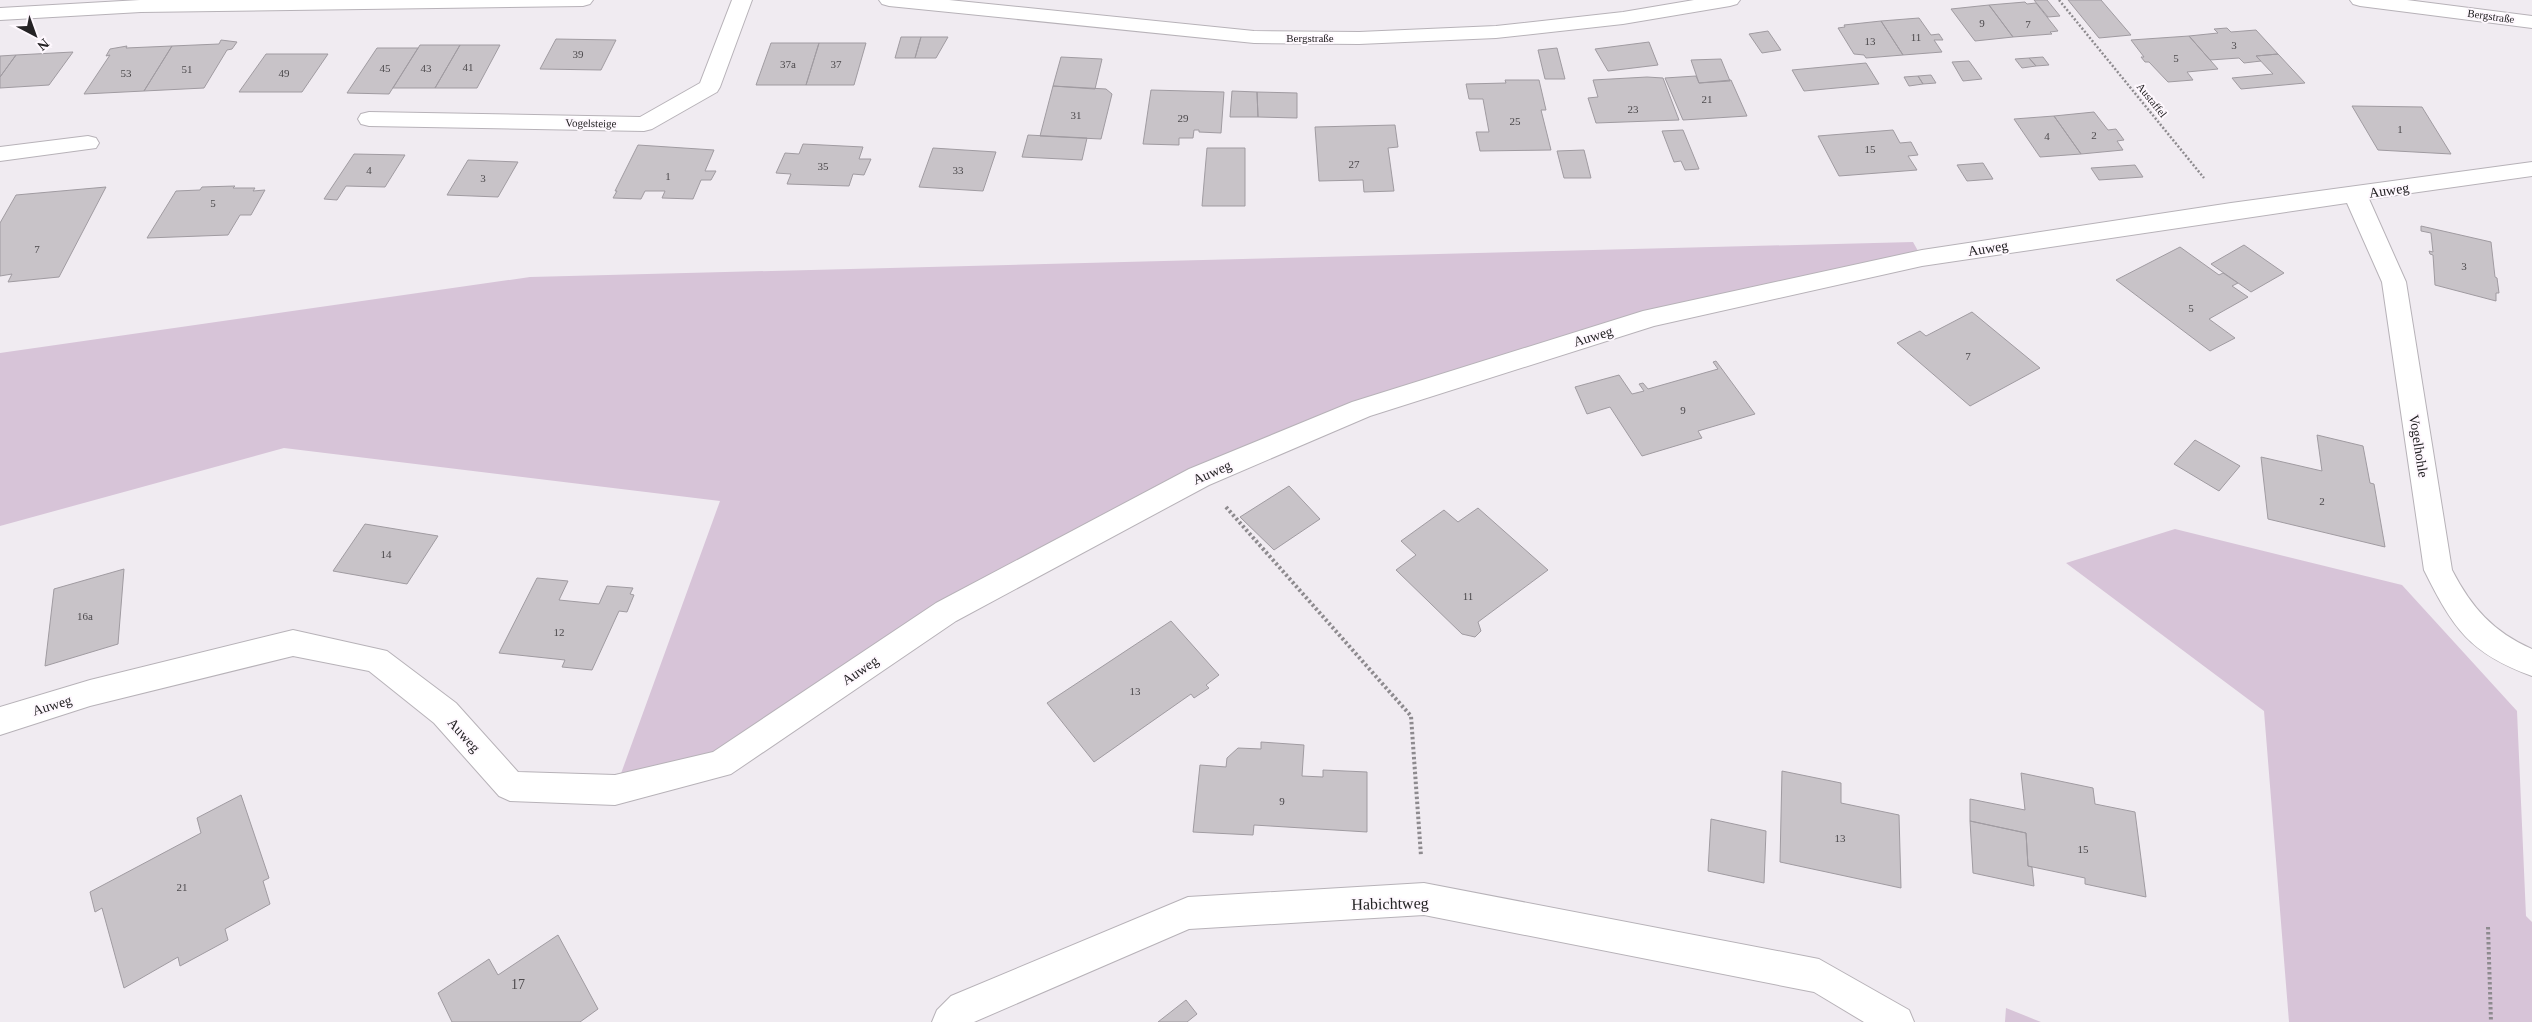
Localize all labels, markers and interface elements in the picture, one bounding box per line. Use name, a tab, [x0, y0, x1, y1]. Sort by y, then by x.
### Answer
street label: Bergstraße	[2467, 7, 2515, 25]
north arrow	[10, 10, 60, 60]
house number: 9	[1979, 17, 1985, 29]
house number: 7	[2025, 18, 2031, 30]
house number: 11	[1911, 31, 1921, 43]
street label: Bergstraße	[1286, 32, 1334, 44]
text: N	[34, 35, 52, 53]
house number: 13	[1865, 35, 1876, 47]
house number: 3	[2231, 39, 2237, 51]
house number: 39	[573, 48, 584, 60]
house number: 5	[2173, 52, 2179, 64]
house number: 37a	[780, 58, 796, 70]
house number: 37	[831, 58, 842, 70]
house number: 41	[463, 61, 474, 73]
house number: 45	[380, 62, 391, 74]
house number: 43	[421, 62, 432, 74]
house number: 51	[182, 63, 193, 75]
house number: 53	[121, 67, 132, 79]
house number: 49	[279, 67, 290, 79]
street label: Austaffel	[2135, 80, 2169, 120]
house number: 21	[1702, 93, 1713, 105]
house number: 23	[1628, 103, 1639, 115]
house number: 31	[1071, 109, 1082, 121]
house number: 29	[1178, 112, 1189, 124]
house number: 25	[1510, 115, 1521, 127]
street label: Vogelsteige	[565, 117, 617, 129]
house number: 1	[2397, 123, 2403, 135]
house number: 2	[2091, 129, 2097, 141]
house number: 4	[2044, 130, 2050, 142]
house number: 15	[1865, 143, 1876, 155]
house number: 27	[1349, 158, 1360, 170]
house number: 35	[818, 160, 829, 172]
house number: 4	[366, 164, 372, 176]
house number: 33	[953, 164, 964, 176]
house number: 1	[665, 170, 671, 182]
house number: 3	[480, 172, 486, 184]
street label: Auweg	[2368, 180, 2410, 201]
house number: 5	[210, 197, 216, 209]
street label: Auweg	[1967, 238, 2009, 259]
house number: 7	[34, 243, 40, 255]
house number: 3	[2461, 260, 2467, 272]
house number: 5	[2188, 302, 2194, 314]
street label: Auweg	[1572, 323, 1615, 350]
house number: 7	[1965, 350, 1971, 362]
house number: 9	[1680, 404, 1686, 416]
street label: Vogelhohle	[2406, 414, 2431, 479]
street label: Auweg	[1191, 457, 1234, 488]
house number: 2	[2319, 495, 2325, 507]
house number: 14	[381, 548, 392, 560]
house number: 11	[1463, 590, 1473, 602]
house number: 16a	[77, 610, 93, 622]
house number: 12	[554, 626, 565, 638]
street label: Auweg	[839, 653, 881, 688]
house number: 13	[1130, 685, 1141, 697]
street label: Auweg	[31, 692, 74, 719]
street label: Auweg	[445, 715, 483, 755]
house number: 9	[1279, 795, 1285, 807]
house number: 13	[1835, 832, 1846, 844]
house number: 15	[2078, 843, 2089, 855]
house number: 21	[177, 881, 188, 893]
street label: Habichtweg	[1351, 894, 1429, 914]
house number: 17	[511, 977, 525, 992]

